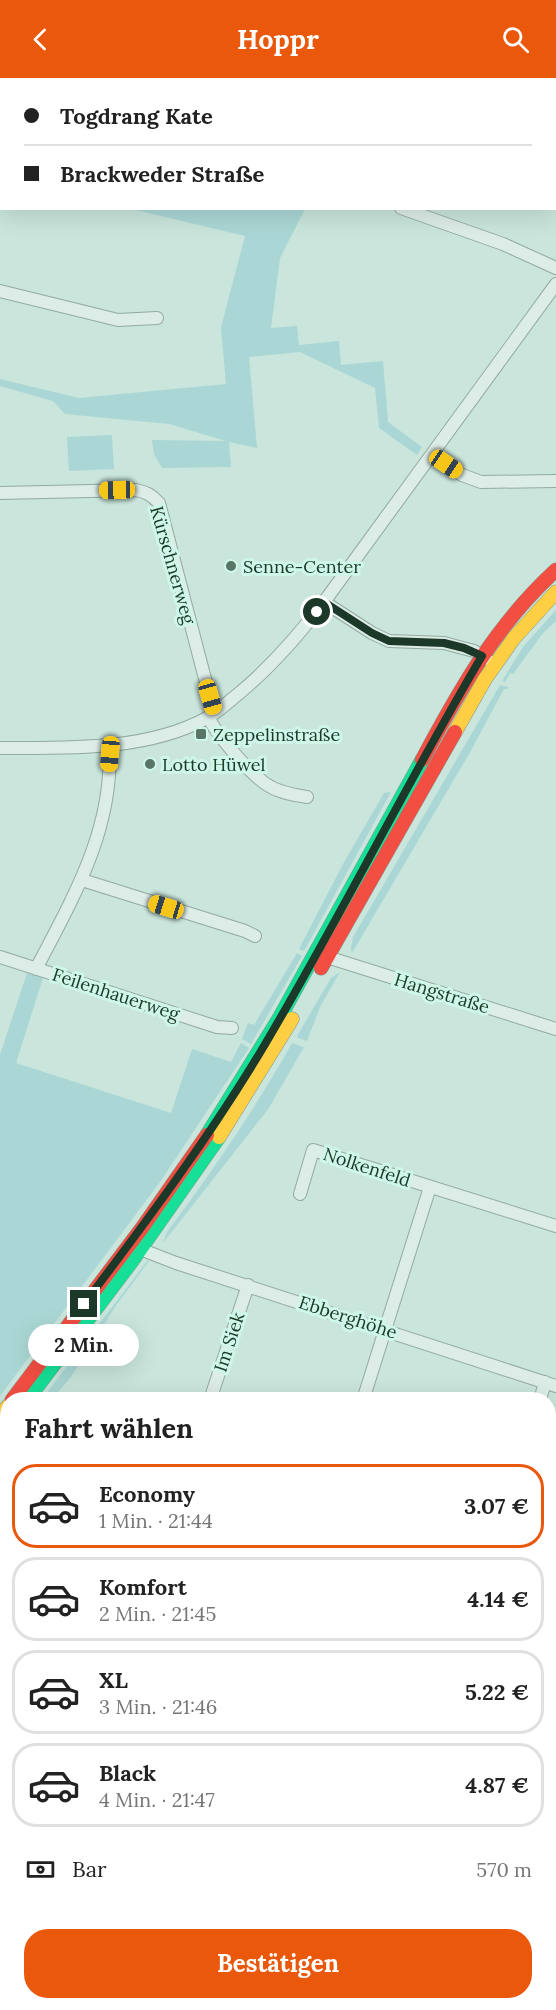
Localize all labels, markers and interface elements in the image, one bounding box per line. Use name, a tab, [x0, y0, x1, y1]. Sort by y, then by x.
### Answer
text: Hoppr	[237, 22, 319, 56]
icon: back	[24, 23, 57, 56]
icon: search	[499, 23, 532, 56]
text: Togdrang Kate	[60, 102, 213, 130]
text: Brackweder Straße	[60, 160, 264, 188]
car	[426, 446, 466, 482]
car	[99, 481, 135, 499]
street label: Kürschnerweg	[145, 503, 201, 628]
place label: Senne-Center	[243, 555, 361, 578]
marker: Senne-Center	[224, 559, 238, 573]
route start	[303, 598, 330, 625]
car	[196, 677, 224, 717]
place label: Zeppelinstraße	[213, 723, 340, 746]
marker: Zeppelinstraße	[194, 727, 208, 741]
car	[99, 735, 121, 773]
place label: Lotto Hüwel	[162, 753, 266, 776]
marker: Lotto Hüwel	[143, 757, 157, 771]
car	[146, 893, 186, 921]
street label: Feilenhauerweg	[50, 963, 183, 1026]
street label: Hangstraße	[392, 968, 493, 1018]
street label: Nolkenfeld	[320, 1142, 414, 1192]
route end	[70, 1290, 97, 1317]
street label: Ebberghöhe	[296, 1290, 400, 1344]
street label: Im Siek	[209, 1309, 250, 1375]
callout: 2 Min.	[28, 1325, 140, 1367]
text: 2 Min.	[54, 1332, 113, 1357]
text: Fahrt wählen	[24, 1411, 193, 1445]
icon: car	[27, 1479, 81, 1533]
text: Economy	[99, 1480, 195, 1508]
text: 3.07 €	[464, 1492, 529, 1520]
text: 1 Min. · 21:44	[99, 1508, 213, 1533]
icon: car	[27, 1572, 81, 1626]
text: Komfort	[99, 1573, 187, 1601]
text: 4.14 €	[467, 1585, 529, 1613]
text: 2 Min. · 21:45	[99, 1601, 216, 1626]
icon: car	[27, 1665, 81, 1719]
text: XL	[99, 1666, 128, 1694]
text: 5.22 €	[465, 1678, 529, 1706]
text: 3 Min. · 21:46	[99, 1694, 217, 1719]
icon: car	[27, 1758, 81, 1812]
text: Black	[99, 1759, 156, 1787]
text: 4.87 €	[465, 1771, 529, 1799]
text: 4 Min. · 21:47	[99, 1787, 215, 1812]
icon: cash	[24, 1853, 57, 1886]
text: Bar	[72, 1855, 107, 1883]
text: 570 m	[476, 1857, 532, 1882]
button: Bestätigen	[24, 1929, 532, 1998]

